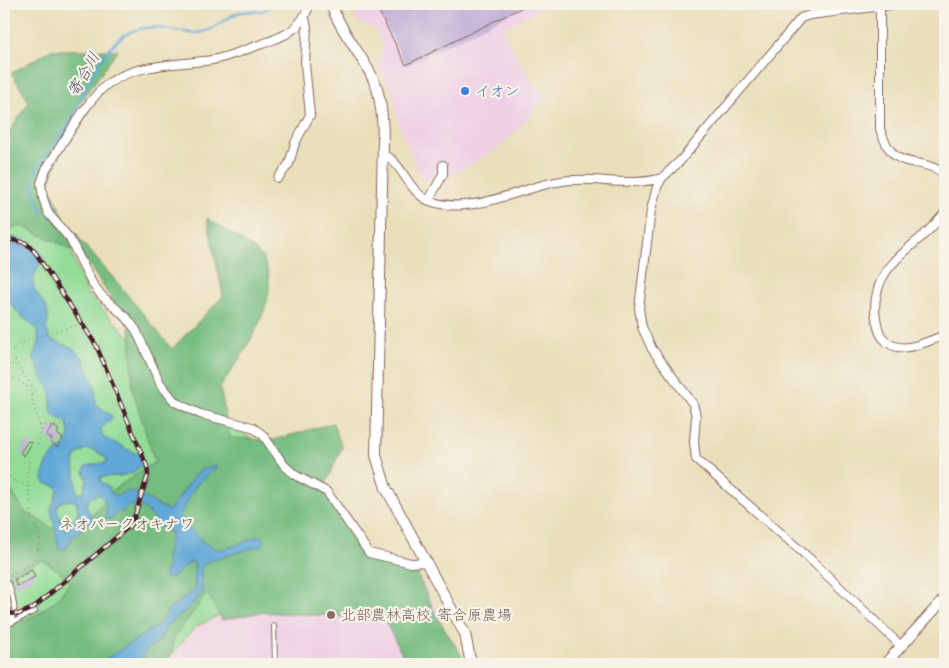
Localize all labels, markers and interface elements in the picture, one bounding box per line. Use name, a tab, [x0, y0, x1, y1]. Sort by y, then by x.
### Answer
water label: 寄合川	[62, 48, 105, 101]
place label: イオン	[475, 81, 519, 102]
marker: イオン	[459, 85, 471, 97]
park label: ネオパークオキナワ	[59, 514, 195, 535]
place label: 北部農林高校 寄合原農場	[341, 605, 512, 626]
marker: 北部農林高校 寄合原農場	[325, 609, 337, 621]

